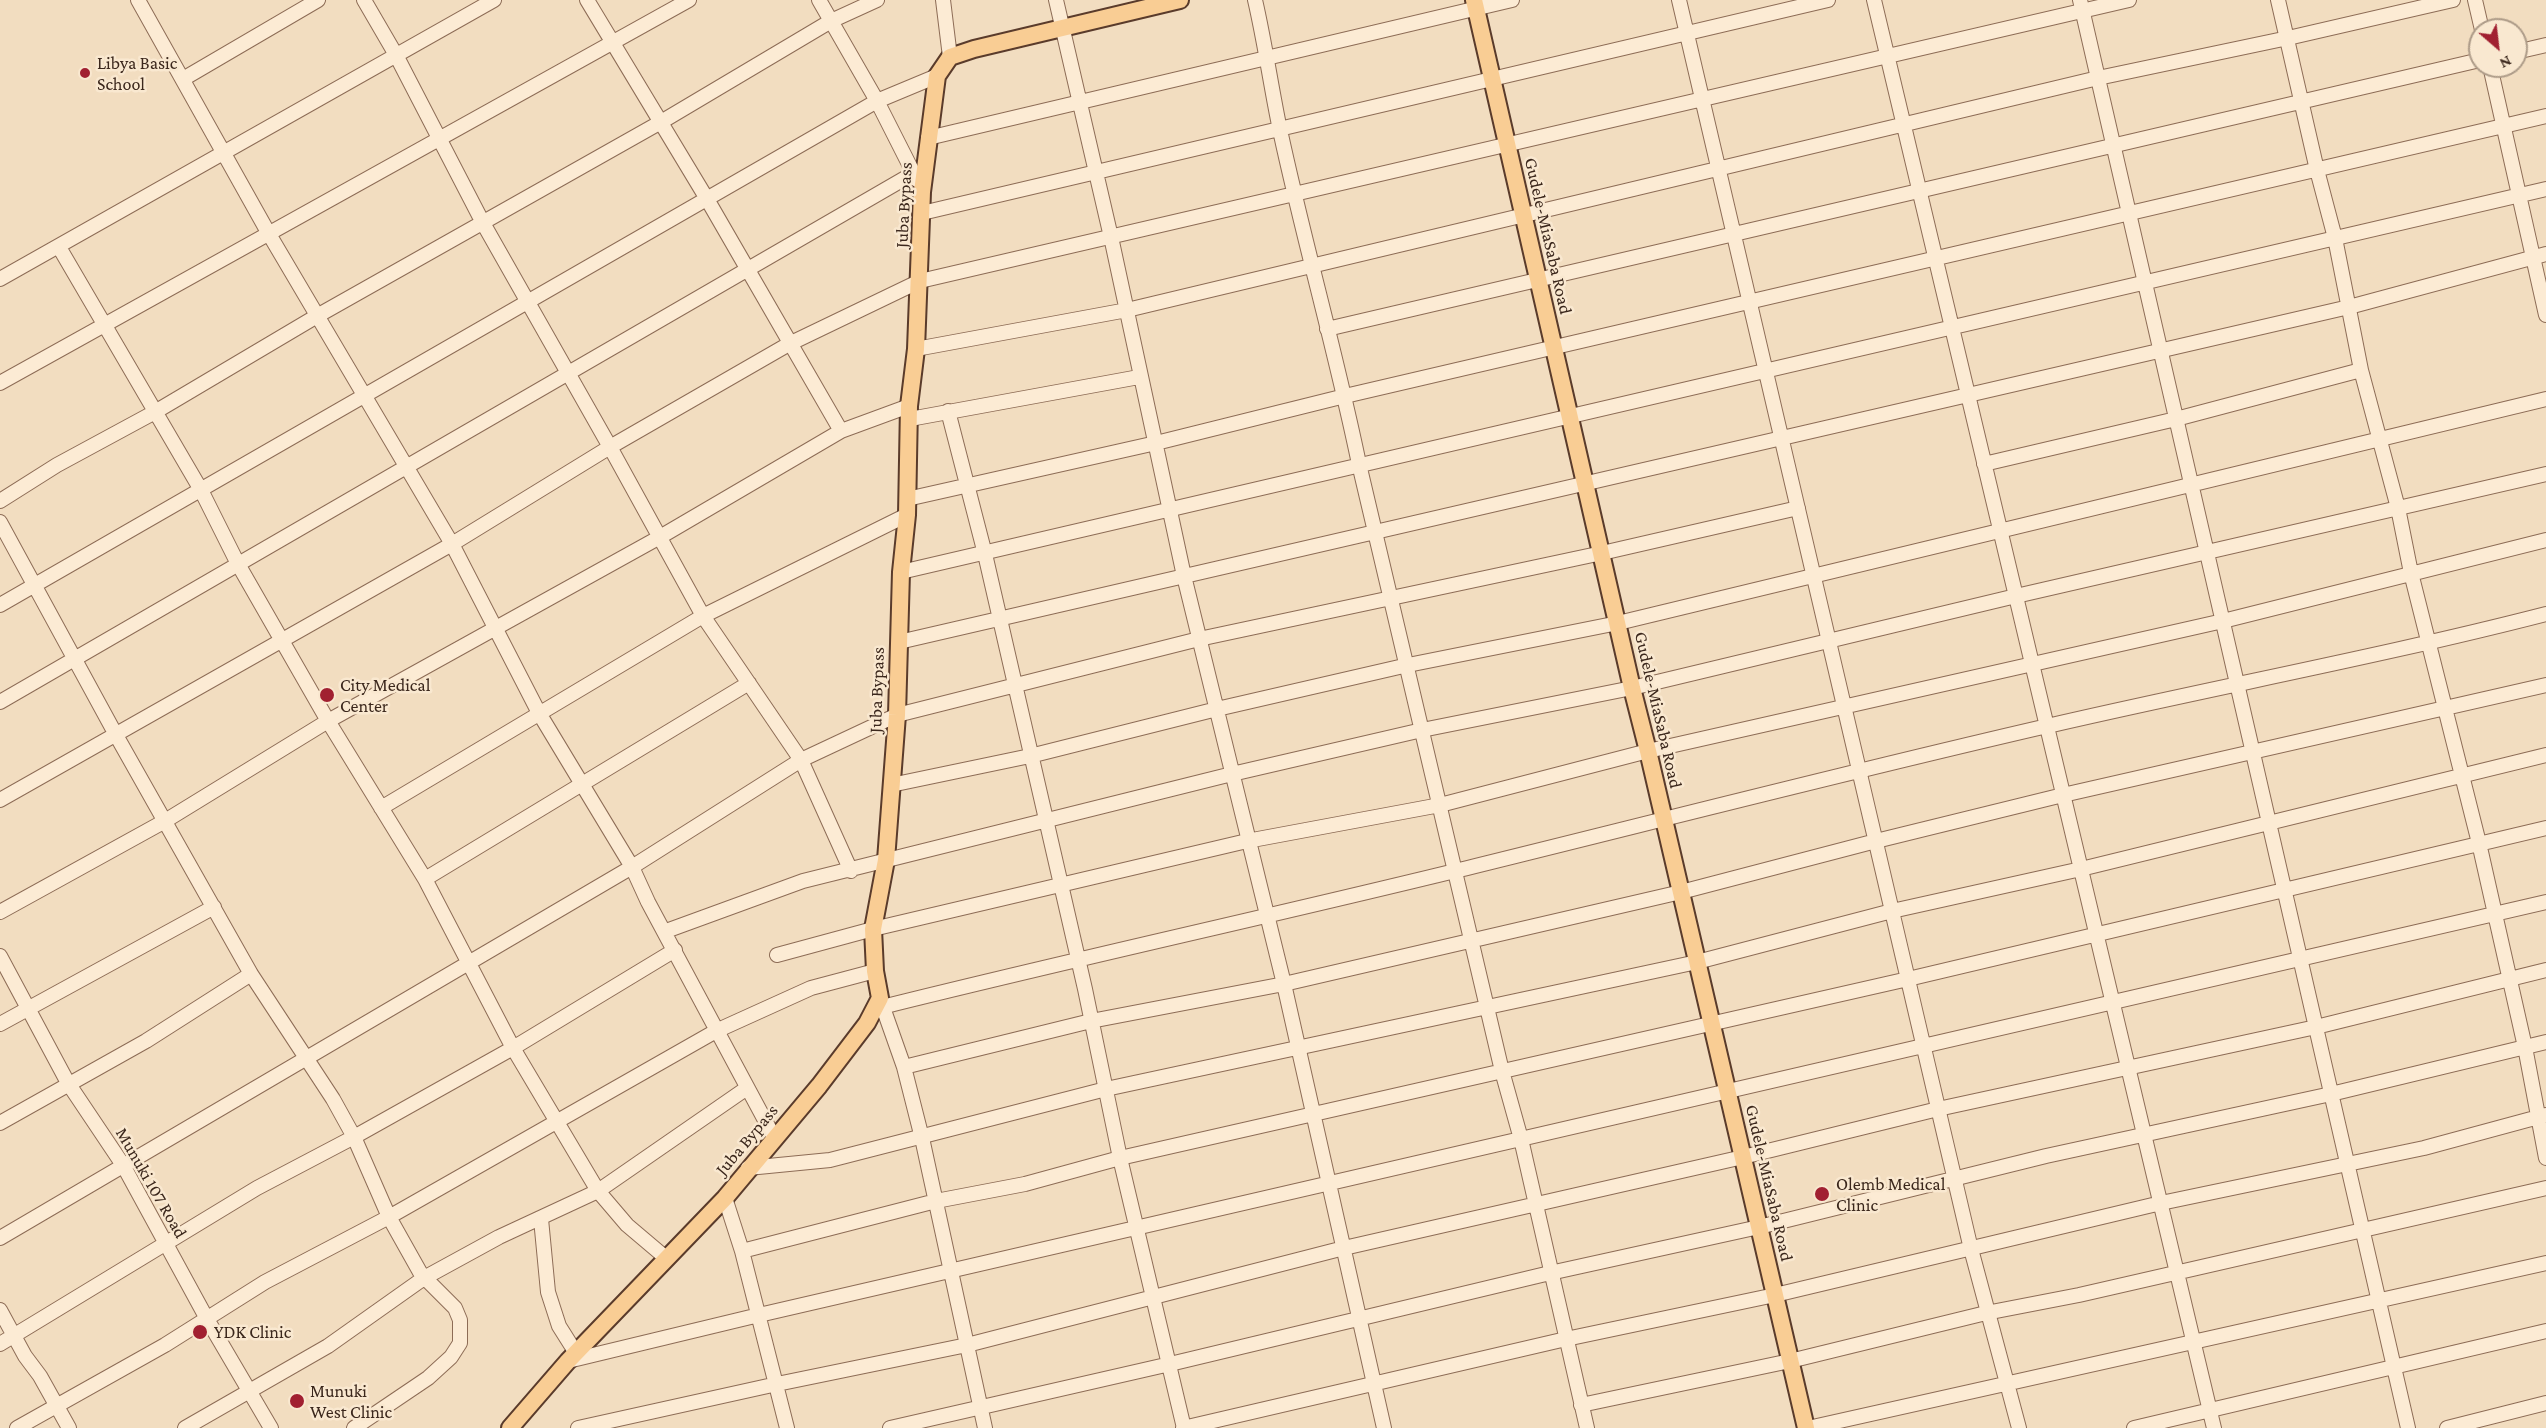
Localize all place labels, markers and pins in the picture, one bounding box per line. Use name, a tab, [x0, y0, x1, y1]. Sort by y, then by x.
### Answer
place label: Libya Basic School	[97, 52, 177, 94]
marker: Libya Basic School	[78, 66, 92, 80]
place label: City Medical Center	[340, 674, 430, 716]
marker: City Medical Center	[318, 686, 336, 704]
place label: Olemb Medical Clinic	[1836, 1173, 1945, 1216]
marker: Olemb Medical Clinic	[1813, 1185, 1831, 1203]
place label: YDK Clinic	[214, 1321, 291, 1343]
marker: YDK Clinic	[191, 1323, 209, 1341]
place label: Munuki West Clinic	[310, 1380, 392, 1422]
marker: Munuki West Clinic	[288, 1392, 306, 1410]

